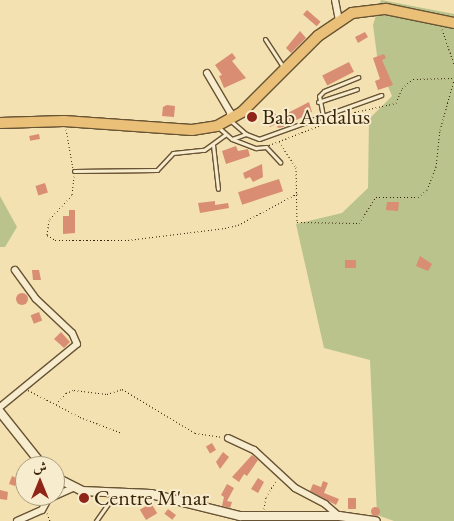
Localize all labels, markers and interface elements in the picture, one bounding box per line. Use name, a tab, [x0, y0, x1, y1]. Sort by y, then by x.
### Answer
place label: Bab Andalus	[262, 104, 370, 130]
marker: Bab Andalus	[246, 111, 258, 123]
north arrow	[15, 456, 65, 506]
text: ش	[33, 458, 47, 476]
place label: Centre M'nar	[94, 485, 209, 511]
marker: Centre M'nar	[78, 492, 90, 504]

